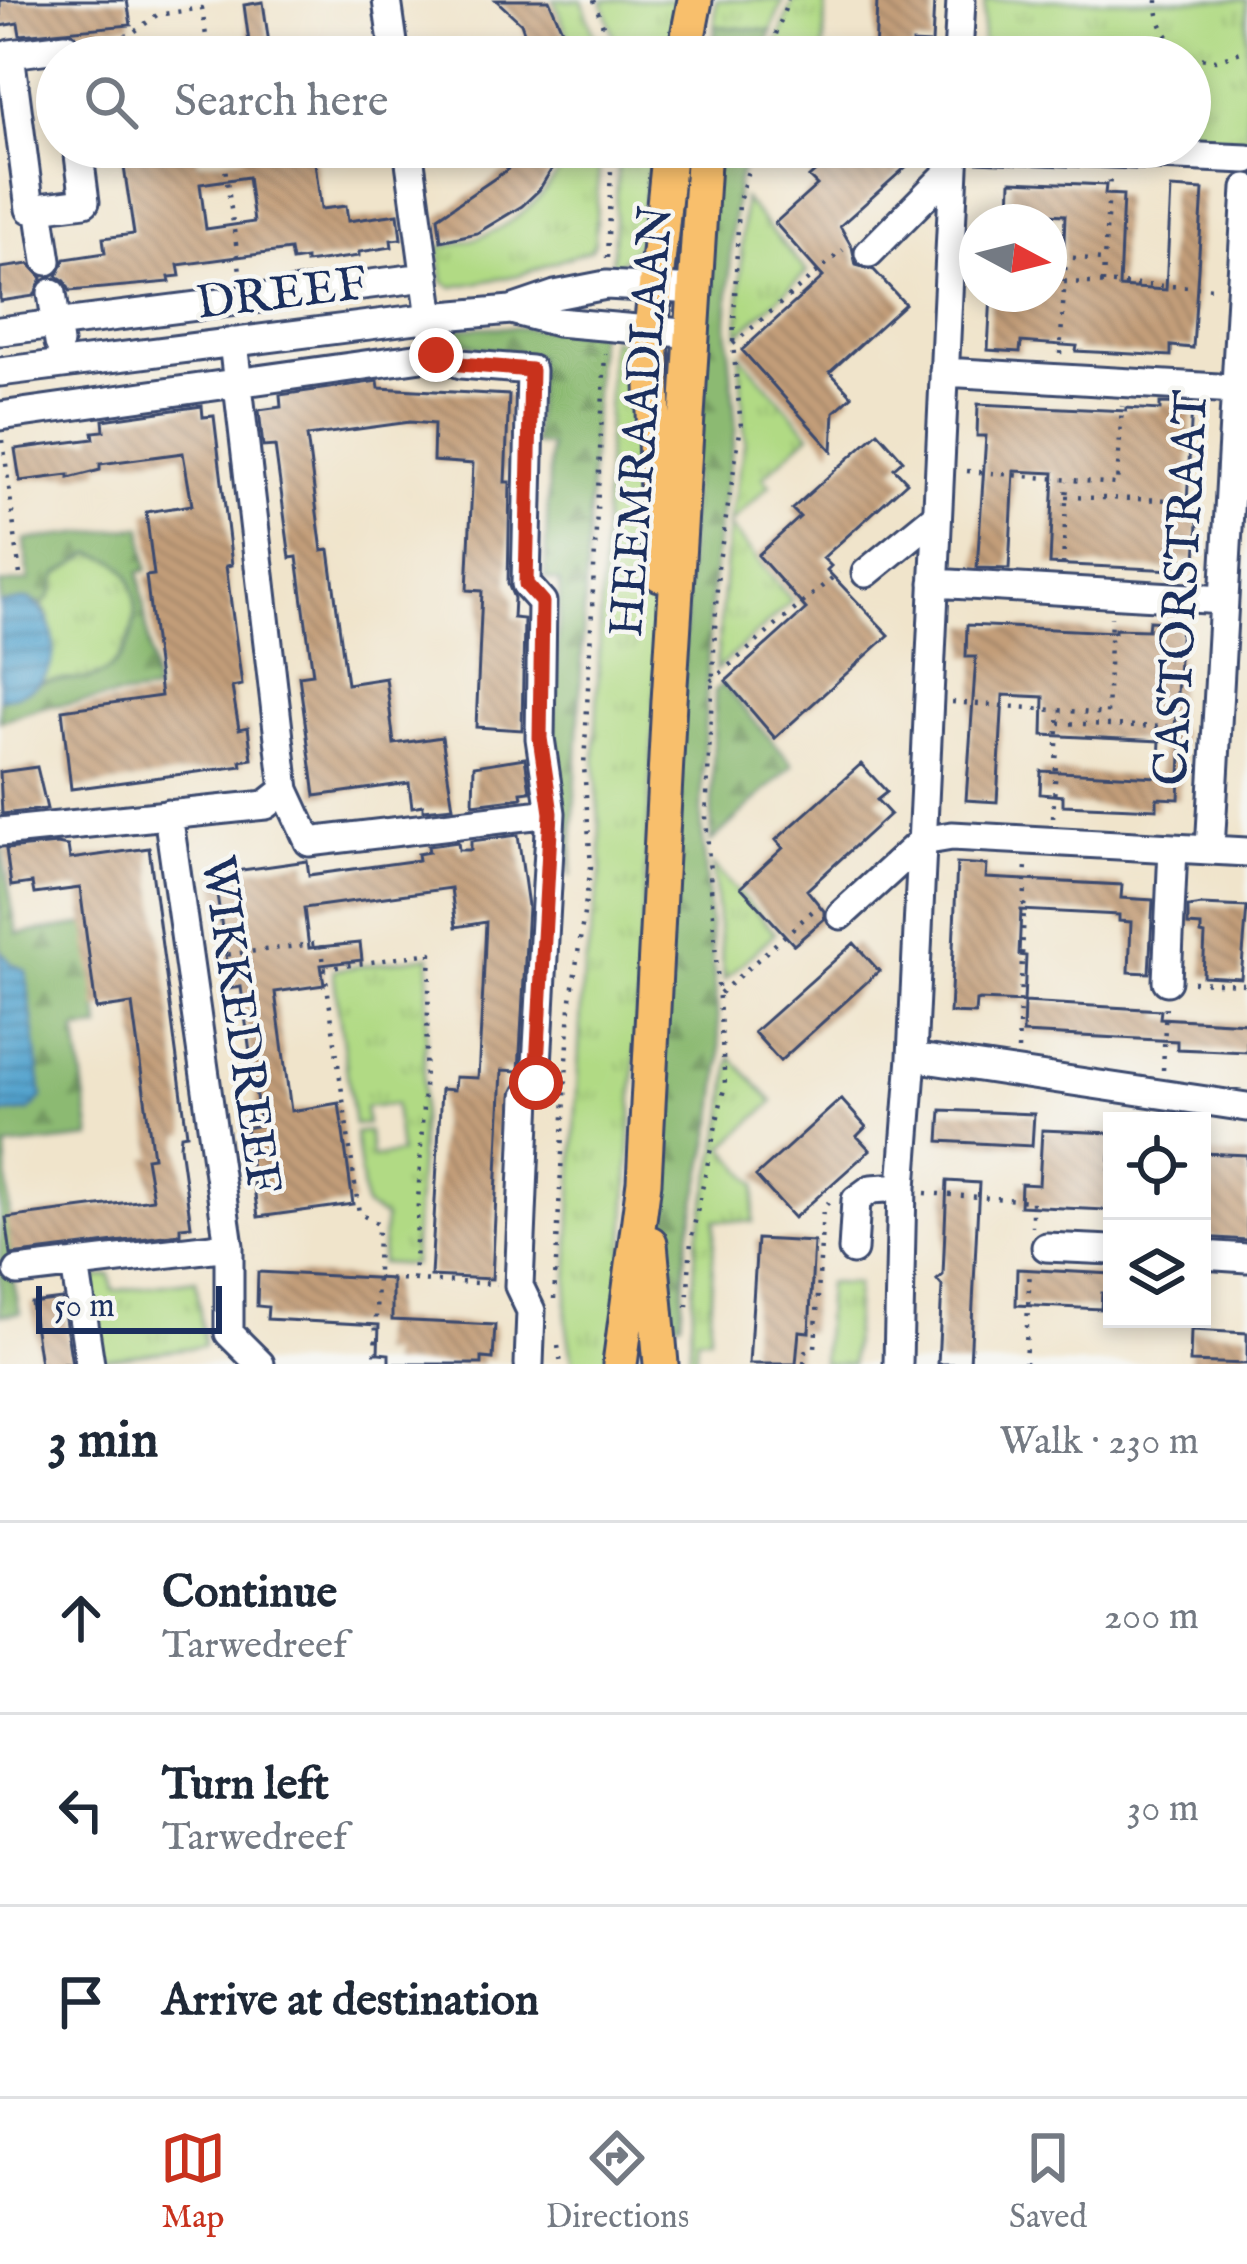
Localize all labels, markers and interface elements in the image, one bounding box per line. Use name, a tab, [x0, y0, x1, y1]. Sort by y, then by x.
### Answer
search box	[36, 36, 1211, 168]
icon: search	[78, 69, 144, 135]
text: Search here	[174, 74, 388, 131]
street label: HEEMRAADLAAN	[598, 203, 688, 639]
north arrow	[959, 204, 1067, 312]
street label: DREEF	[193, 255, 370, 335]
route end	[409, 328, 463, 382]
street label: CASTORSTRAAT	[1143, 389, 1223, 787]
street label: WIKKEDREEF	[186, 852, 292, 1197]
route start	[509, 1056, 563, 1110]
map controls	[1103, 1112, 1211, 1328]
button: locate	[1103, 1112, 1211, 1220]
button: layers	[1103, 1220, 1211, 1328]
scale bar	[36, 1280, 222, 1333]
text: 50 m	[54, 1286, 115, 1328]
text: 3 min	[48, 1410, 158, 1475]
text: Walk · 230 m	[1000, 1418, 1199, 1467]
text: Continue	[162, 1565, 337, 1622]
icon: ahead	[48, 1585, 114, 1651]
text: 200 m	[1104, 1593, 1199, 1642]
text: Tarwedreef	[162, 1622, 347, 1671]
text: Turn left	[162, 1757, 329, 1814]
icon: left	[48, 1777, 114, 1843]
text: 30 m	[1127, 1785, 1199, 1834]
text: Tarwedreef	[162, 1814, 347, 1863]
icon: arrive	[48, 1969, 114, 2035]
text: Arrive at destination	[162, 1973, 539, 2030]
tab: Map	[160, 2125, 226, 2239]
tab: Directions	[546, 2125, 689, 2239]
tab: Saved	[1009, 2125, 1087, 2239]

